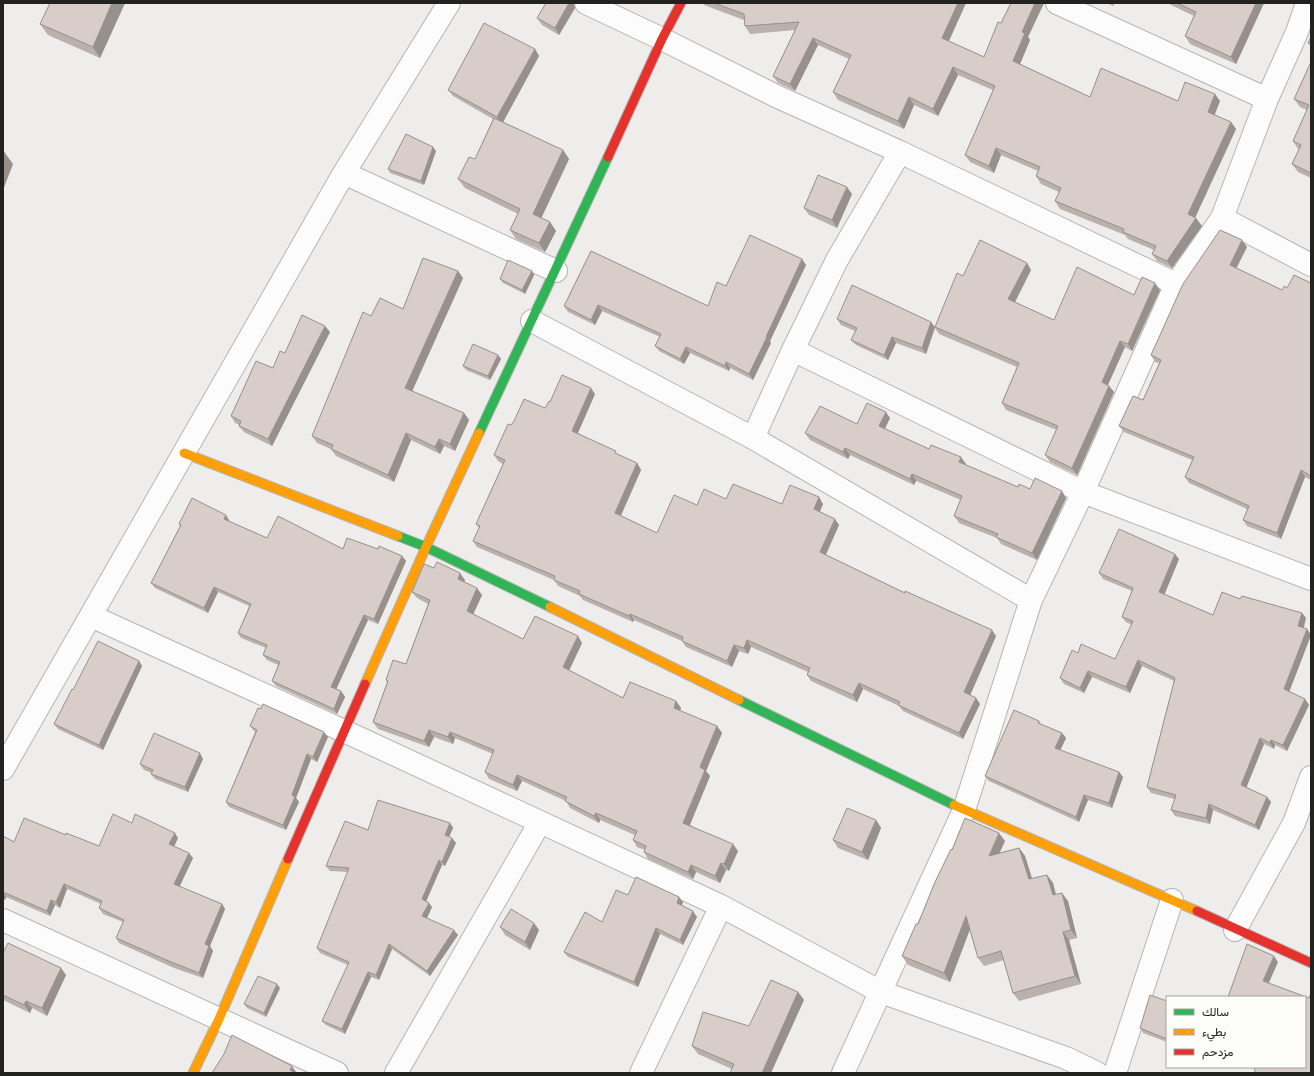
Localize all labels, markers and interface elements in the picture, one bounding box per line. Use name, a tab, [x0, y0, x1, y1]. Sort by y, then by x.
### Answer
legend	[1166, 996, 1306, 1068]
text: سالك	[1202, 1004, 1229, 1020]
text: بطيء	[1202, 1024, 1226, 1042]
text: مزدحم	[1202, 1044, 1233, 1060]

